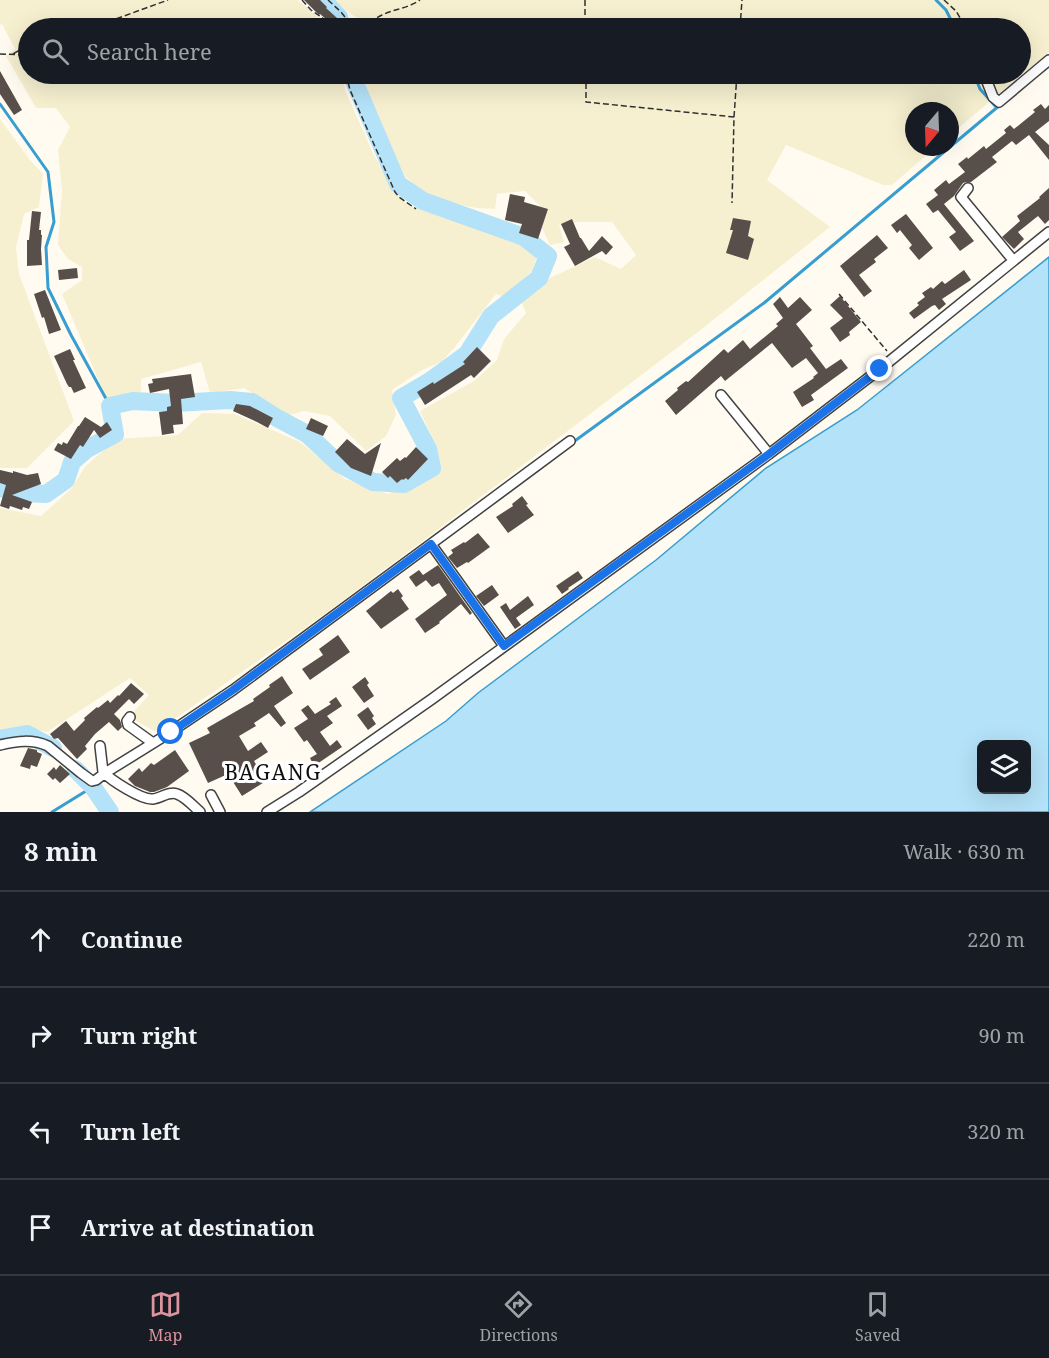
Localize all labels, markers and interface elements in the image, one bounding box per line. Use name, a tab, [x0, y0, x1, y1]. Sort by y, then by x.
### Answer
search box	[18, 18, 1031, 84]
icon: search	[39, 35, 72, 68]
text: Search here	[87, 36, 212, 66]
north arrow	[905, 102, 959, 156]
route end	[866, 355, 892, 381]
route start	[157, 718, 183, 744]
map controls	[977, 740, 1031, 794]
button: layers	[977, 740, 1031, 794]
district label: BAGANG	[224, 758, 322, 786]
text: 8 min	[24, 833, 98, 869]
text: Walk · 630 m	[903, 838, 1025, 865]
icon: ahead	[24, 923, 57, 956]
text: Continue	[81, 924, 183, 954]
text: 220 m	[967, 926, 1025, 953]
icon: right	[24, 1019, 57, 1052]
text: Turn right	[81, 1020, 197, 1050]
text: 90 m	[979, 1022, 1025, 1049]
icon: left	[24, 1115, 57, 1148]
text: Turn left	[81, 1116, 180, 1146]
text: 320 m	[967, 1118, 1025, 1145]
icon: arrive	[24, 1211, 57, 1244]
text: Arrive at destination	[81, 1212, 315, 1242]
tab: Map	[149, 1288, 182, 1346]
tab: Directions	[480, 1288, 558, 1346]
tab: Saved	[855, 1288, 900, 1346]

